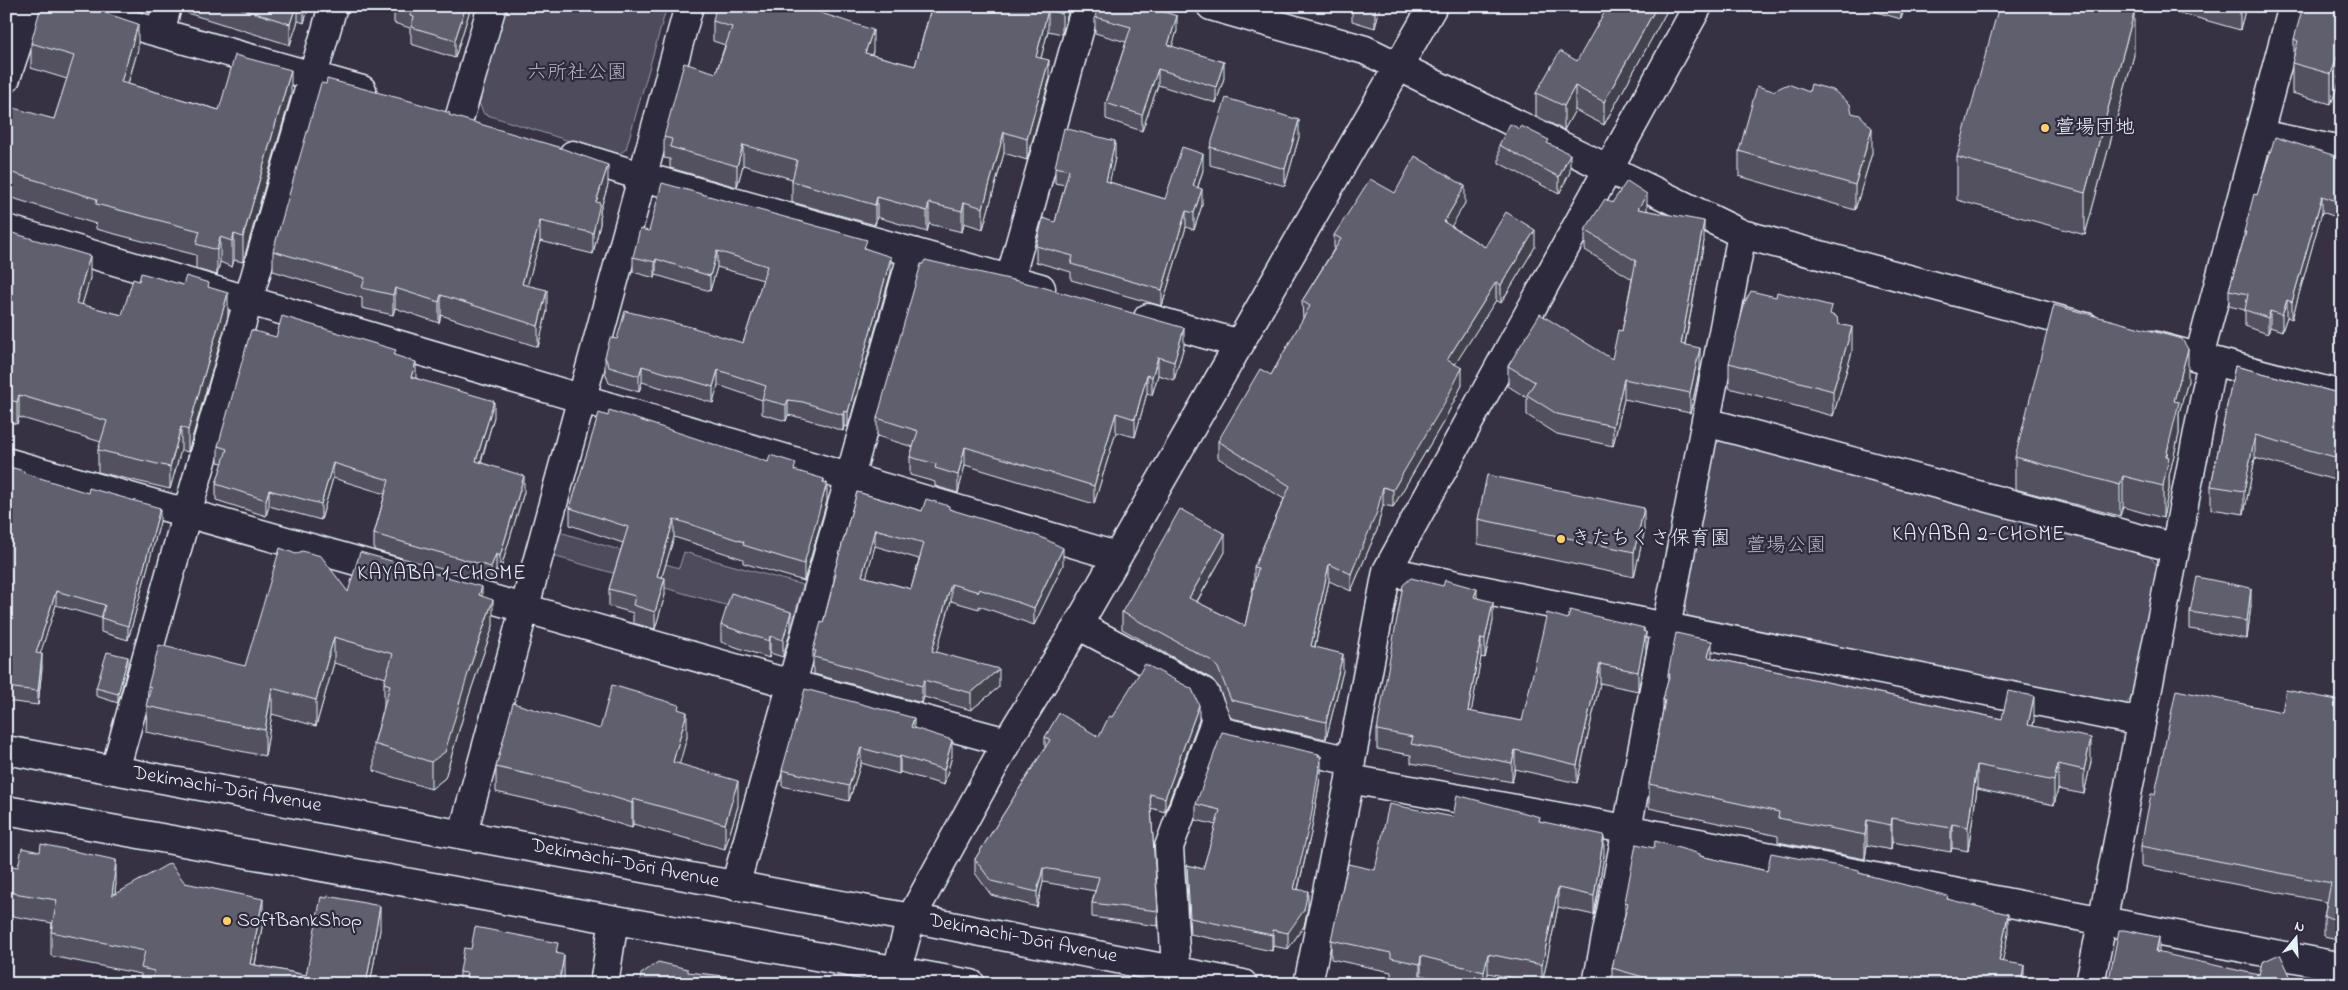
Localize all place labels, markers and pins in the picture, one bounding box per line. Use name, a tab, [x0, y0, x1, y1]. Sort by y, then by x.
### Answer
place label: 萱場団地	[2055, 114, 2135, 143]
marker: 萱場団地	[2039, 122, 2051, 134]
place label: きたちくさ保育園	[1571, 525, 1730, 554]
marker: きたちくさ保育園	[1555, 533, 1567, 545]
place label: SoftBankShop	[237, 907, 362, 936]
marker: SoftBankShop	[221, 915, 233, 927]

